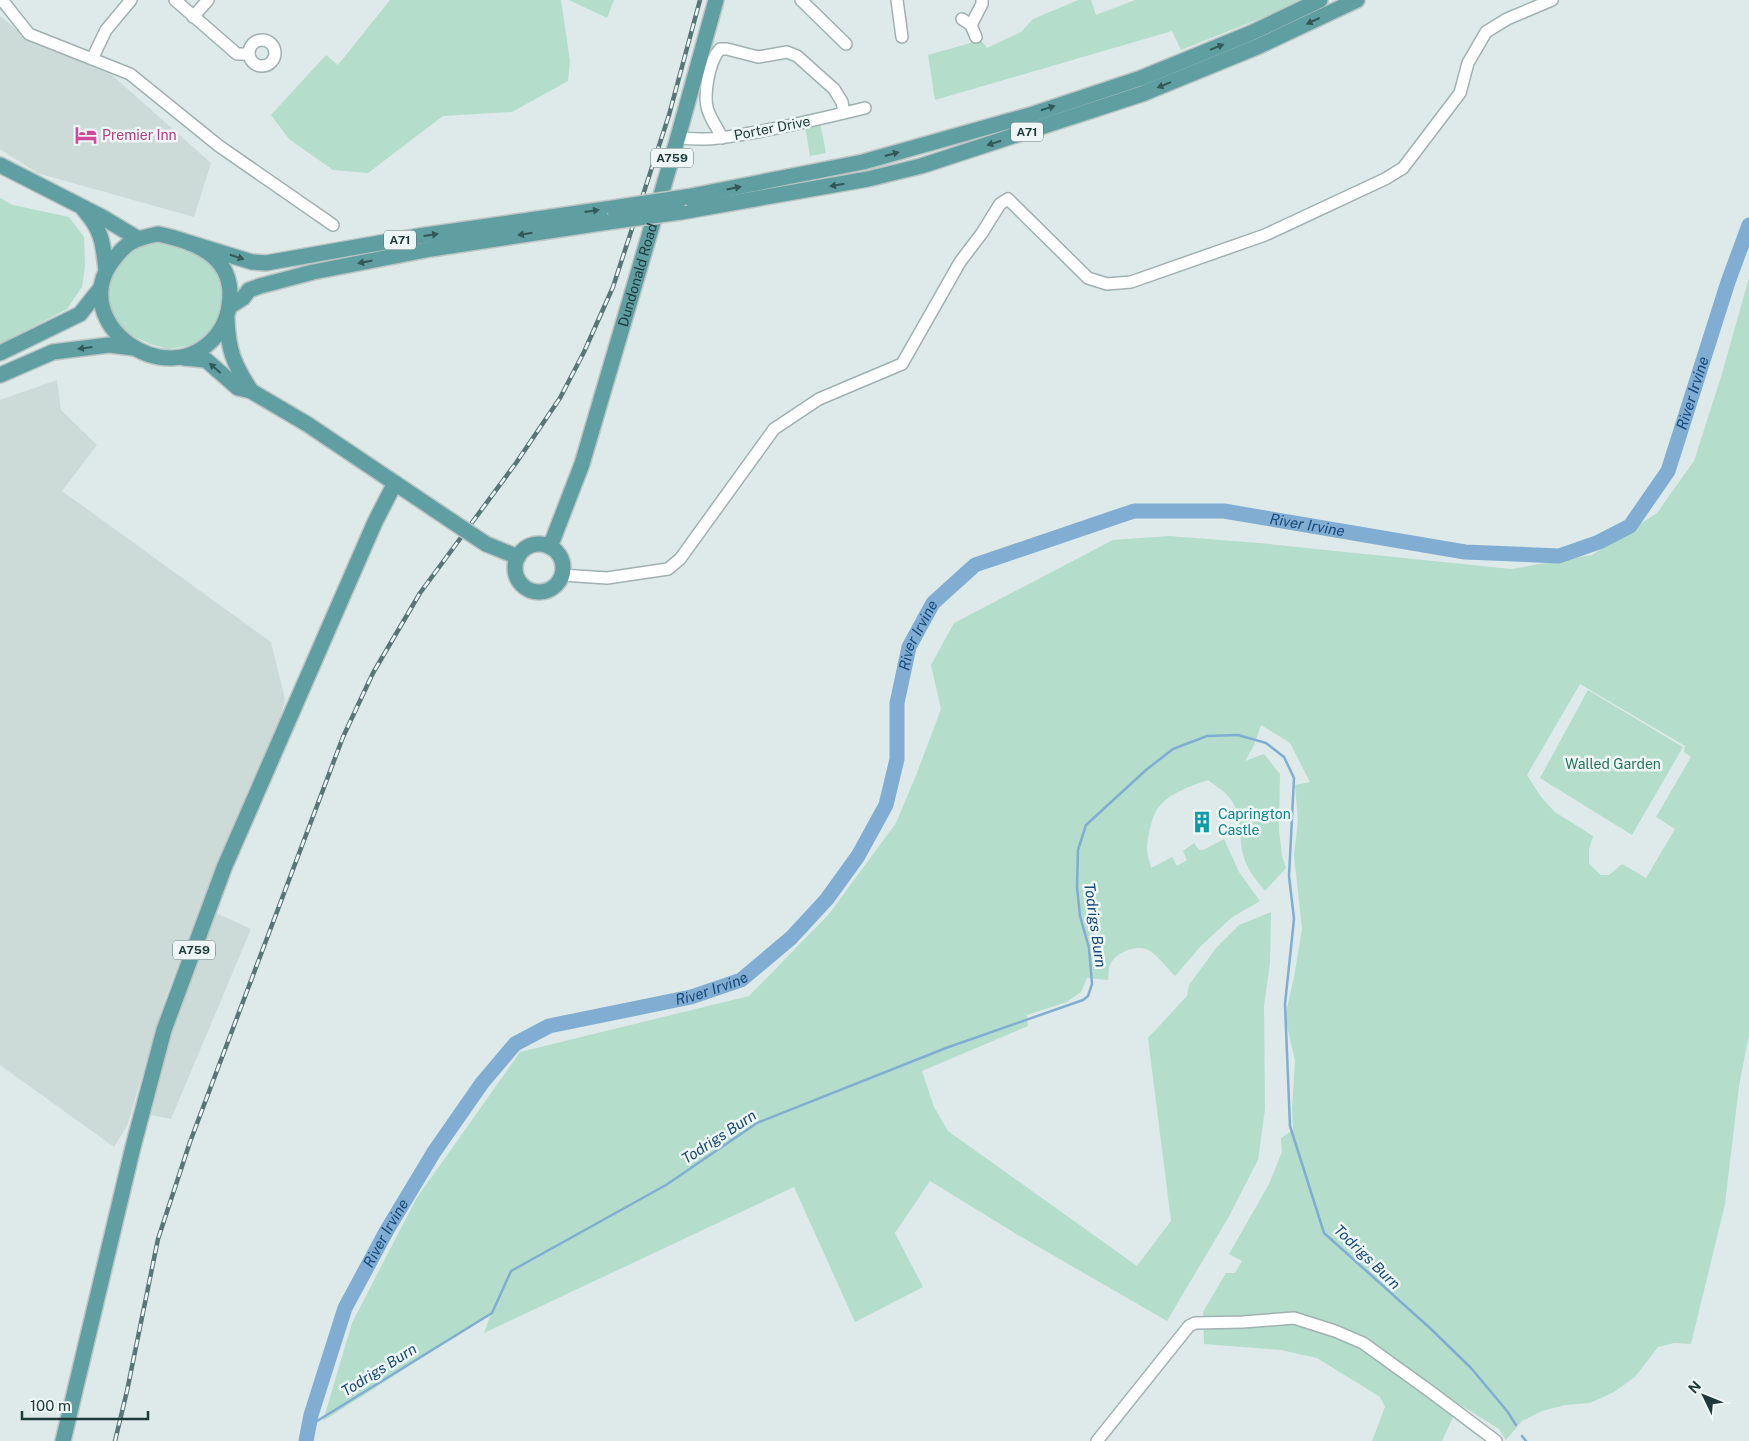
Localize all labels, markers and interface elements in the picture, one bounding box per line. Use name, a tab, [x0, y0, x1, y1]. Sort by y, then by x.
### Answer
one-way arrow	[1306, 17, 1320, 25]
one-way arrow	[1210, 42, 1225, 50]
one-way arrow	[1157, 82, 1171, 90]
one-way arrow	[1041, 104, 1056, 112]
street label: Porter Drive	[732, 113, 812, 143]
hotel icon: Premier Inn	[73, 122, 99, 148]
road number: A71	[1011, 122, 1043, 142]
place label: Premier Inn	[102, 127, 177, 143]
one-way arrow	[986, 140, 1001, 147]
road number: A759	[651, 148, 693, 168]
one-way arrow	[885, 149, 900, 157]
one-way arrow	[829, 181, 845, 189]
one-way arrow	[726, 183, 742, 191]
one-way arrow	[584, 207, 600, 215]
street label: Dundonald Road	[615, 221, 660, 329]
road number: A71	[384, 230, 416, 250]
one-way arrow	[423, 230, 439, 238]
one-way arrow	[517, 231, 533, 239]
one-way arrow	[229, 253, 244, 261]
one-way arrow	[357, 258, 372, 266]
one-way arrow	[77, 344, 93, 352]
water label: River Irvine	[1673, 354, 1712, 432]
one-way arrow	[209, 362, 222, 373]
water label: River Irvine	[1269, 510, 1346, 539]
water label: River Irvine	[895, 597, 941, 672]
park label: Walled Garden	[1565, 756, 1661, 772]
place label: Caprington Castle	[1218, 806, 1291, 838]
building icon: Caprington Castle	[1189, 809, 1215, 835]
water label: Todrigs Burn	[1081, 881, 1110, 968]
road number: A759	[173, 940, 215, 960]
water label: River Irvine	[674, 969, 752, 1008]
water label: Todrigs Burn	[678, 1106, 759, 1167]
water label: River Irvine	[360, 1196, 412, 1270]
water label: Todrigs Burn	[1331, 1221, 1404, 1292]
water label: Todrigs Burn	[338, 1340, 419, 1399]
north arrow	[1679, 1371, 1729, 1421]
text: N	[1685, 1378, 1704, 1397]
scale bar	[22, 1388, 149, 1420]
text: 100 m	[30, 1397, 71, 1414]

